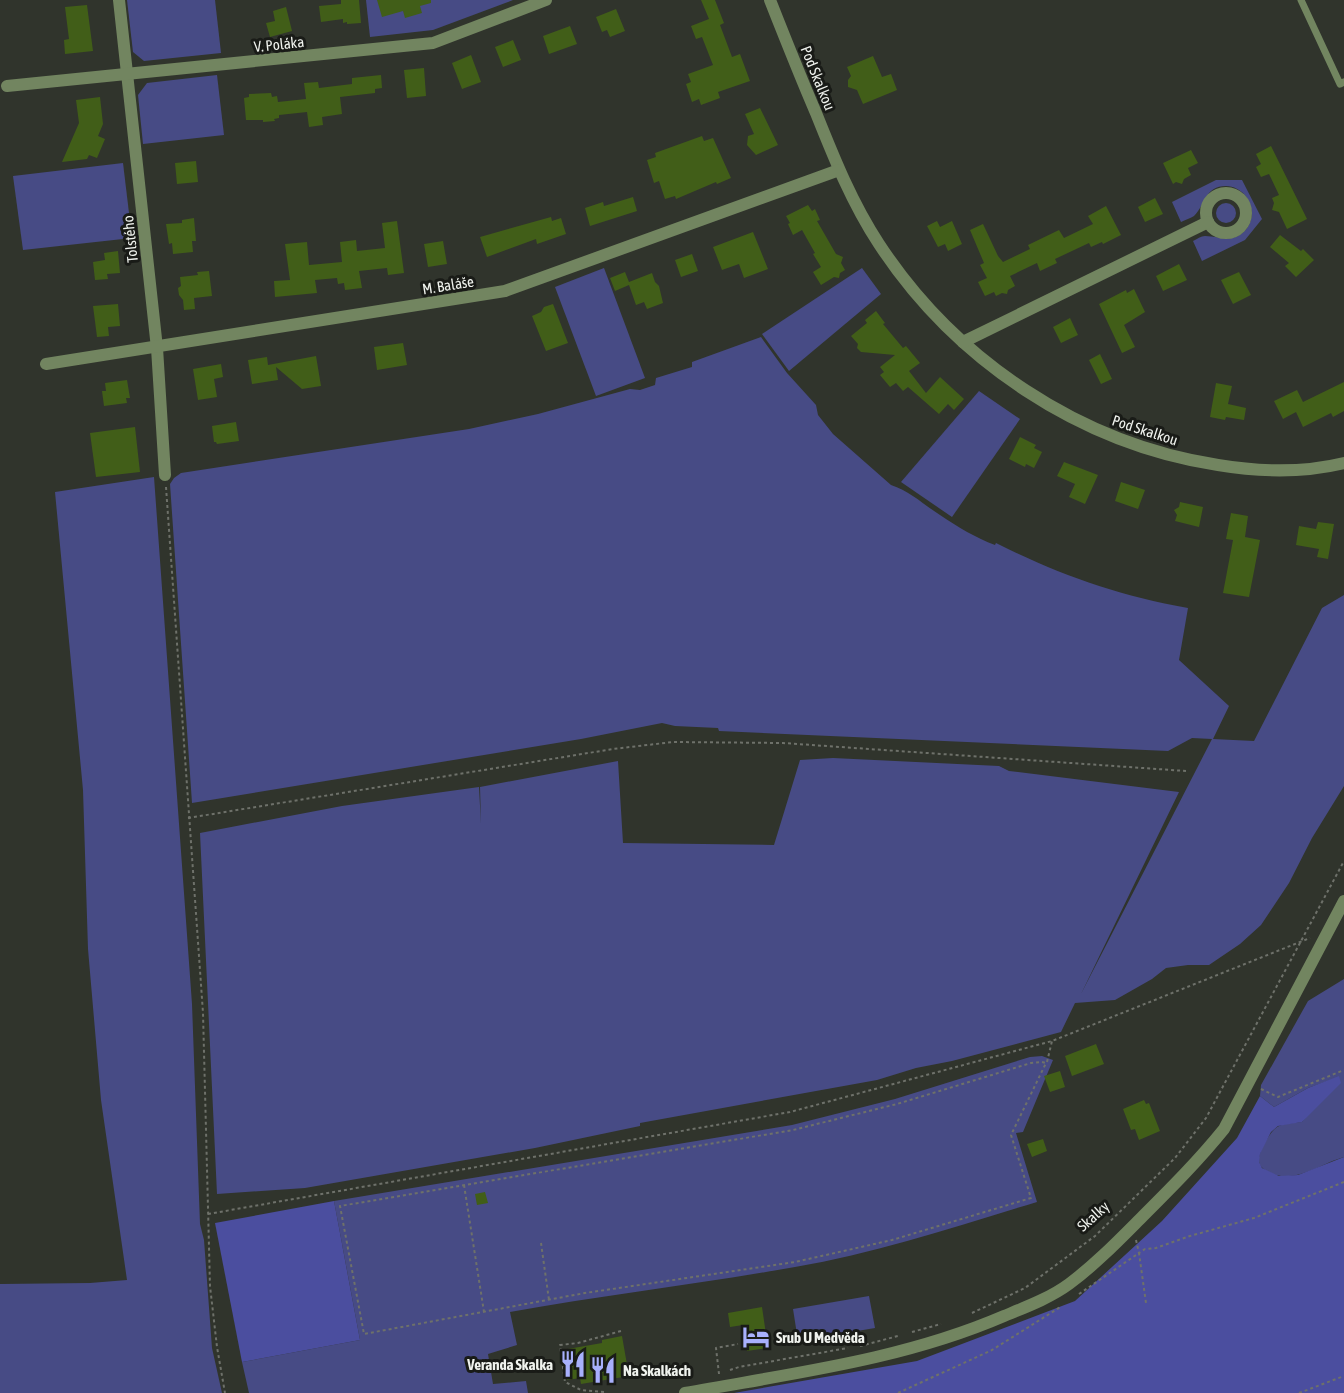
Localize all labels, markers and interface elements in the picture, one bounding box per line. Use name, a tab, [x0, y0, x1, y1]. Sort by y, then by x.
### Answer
street label: V. Poláka	[253, 33, 305, 55]
street label: Pod Skalkou	[797, 43, 839, 113]
street label: Tolstého	[119, 215, 141, 263]
street label: M. Baláše	[421, 273, 475, 297]
street label: Pod Skalkou	[1110, 411, 1180, 449]
street label: Skalky	[1074, 1197, 1112, 1235]
hotel icon: Srub U Medvěda	[741, 1322, 771, 1352]
place label: Srub U Medvěda	[776, 1329, 865, 1346]
restaurant icon: Veranda Skalka	[558, 1349, 588, 1379]
restaurant icon: Na Skalkách	[588, 1355, 618, 1385]
place label: Veranda Skalka	[466, 1356, 553, 1373]
place label: Na Skalkách	[623, 1362, 691, 1379]

